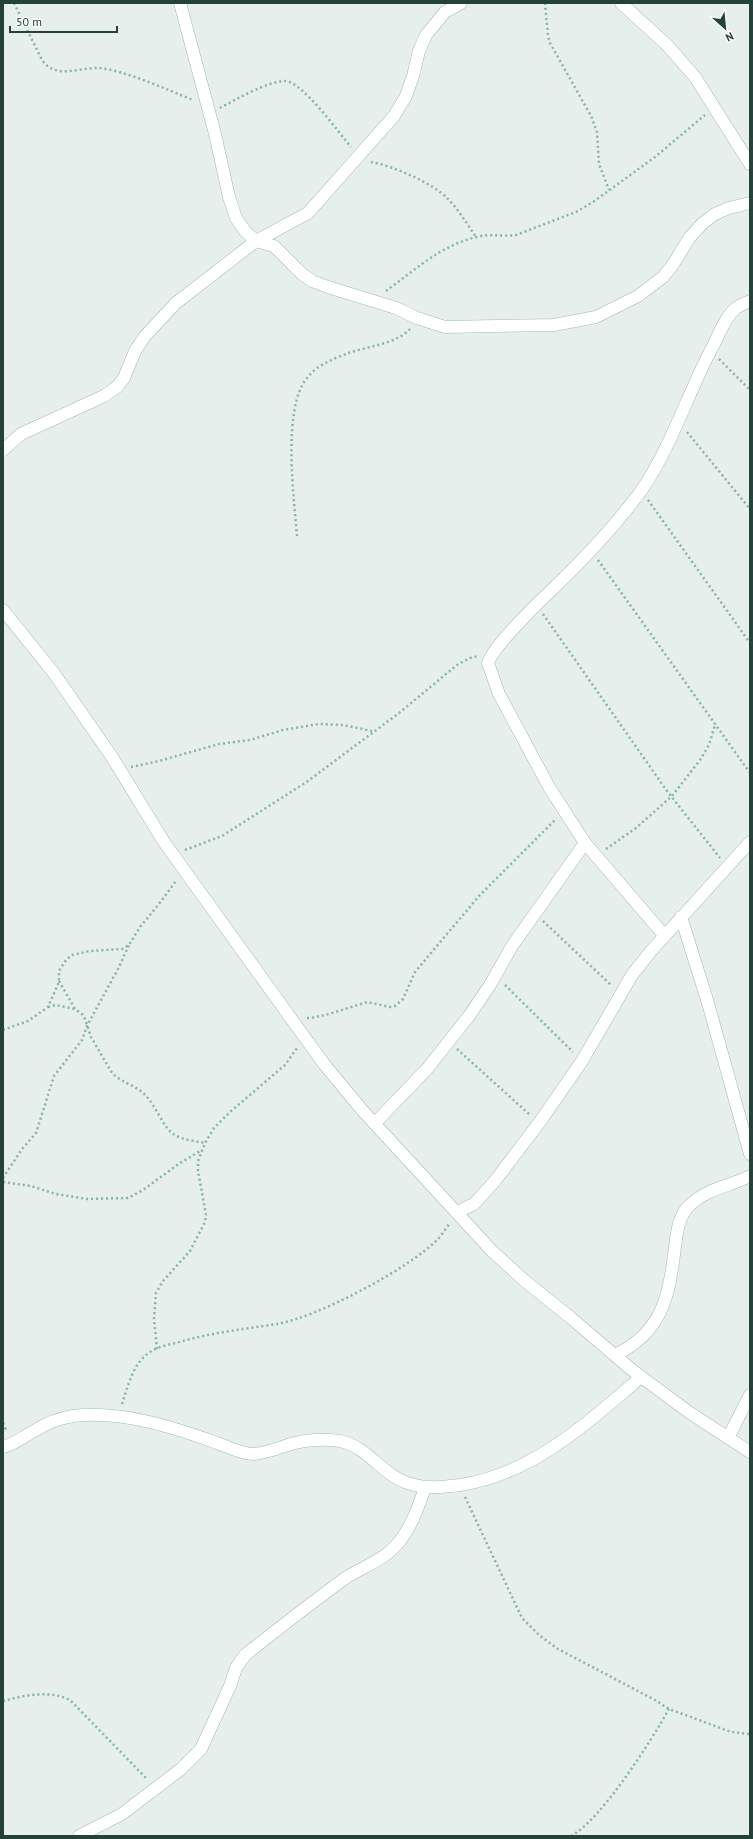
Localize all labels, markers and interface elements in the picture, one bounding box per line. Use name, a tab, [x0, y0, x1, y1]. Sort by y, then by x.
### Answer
scale bar	[10, 8, 117, 34]
north arrow	[705, 8, 745, 48]
text: 50 m	[16, 14, 42, 29]
text: N	[723, 29, 736, 45]

